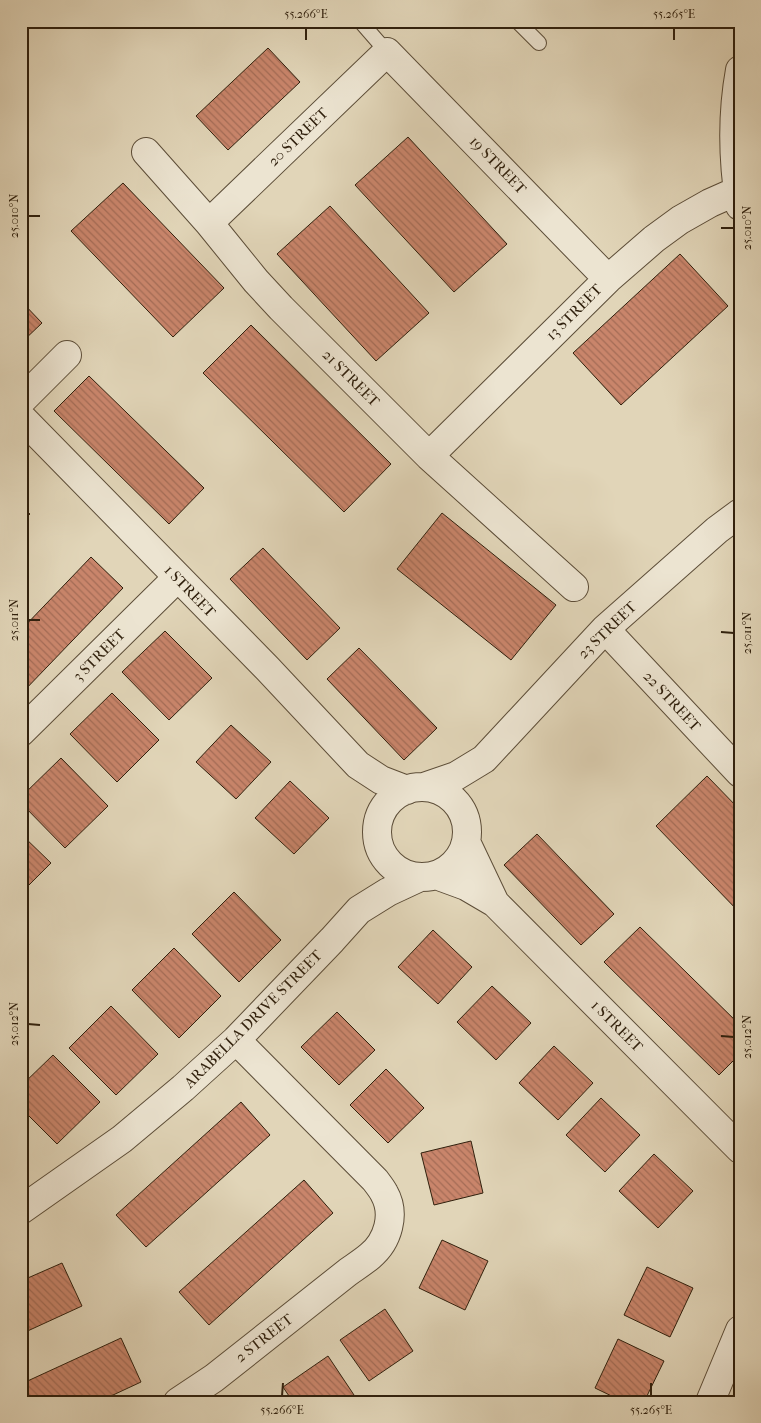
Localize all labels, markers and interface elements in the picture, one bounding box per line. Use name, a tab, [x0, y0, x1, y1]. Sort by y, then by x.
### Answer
text: 55.266°E	[284, 7, 328, 21]
text: 55.265°E	[653, 7, 695, 21]
street label: 20 STREET	[264, 103, 332, 170]
street label: 19 STREET	[466, 132, 531, 198]
text: 25.010°N	[7, 194, 21, 238]
text: 25.010°N	[740, 206, 754, 250]
street label: 13 STREET	[542, 280, 606, 344]
street label: 21 STREET	[319, 346, 384, 411]
street label: 1 STREET	[161, 561, 220, 622]
street label: 23 STREET	[574, 597, 641, 662]
text: 25.011°N	[7, 599, 21, 641]
text: 25.011°N	[740, 612, 754, 654]
street label: 3 STREET	[69, 624, 130, 685]
street label: 22 STREET	[640, 667, 705, 735]
street label: ARABELLA DRIVE STREET	[180, 946, 326, 1092]
street label: 1 STREET	[587, 996, 647, 1056]
text: 25.012°N	[7, 1002, 21, 1046]
text: 25.012°N	[740, 1015, 754, 1059]
street label: 2 STREET	[232, 1309, 297, 1366]
text: 55.266°E	[260, 1403, 304, 1417]
text: 55.265°E	[630, 1403, 672, 1417]

